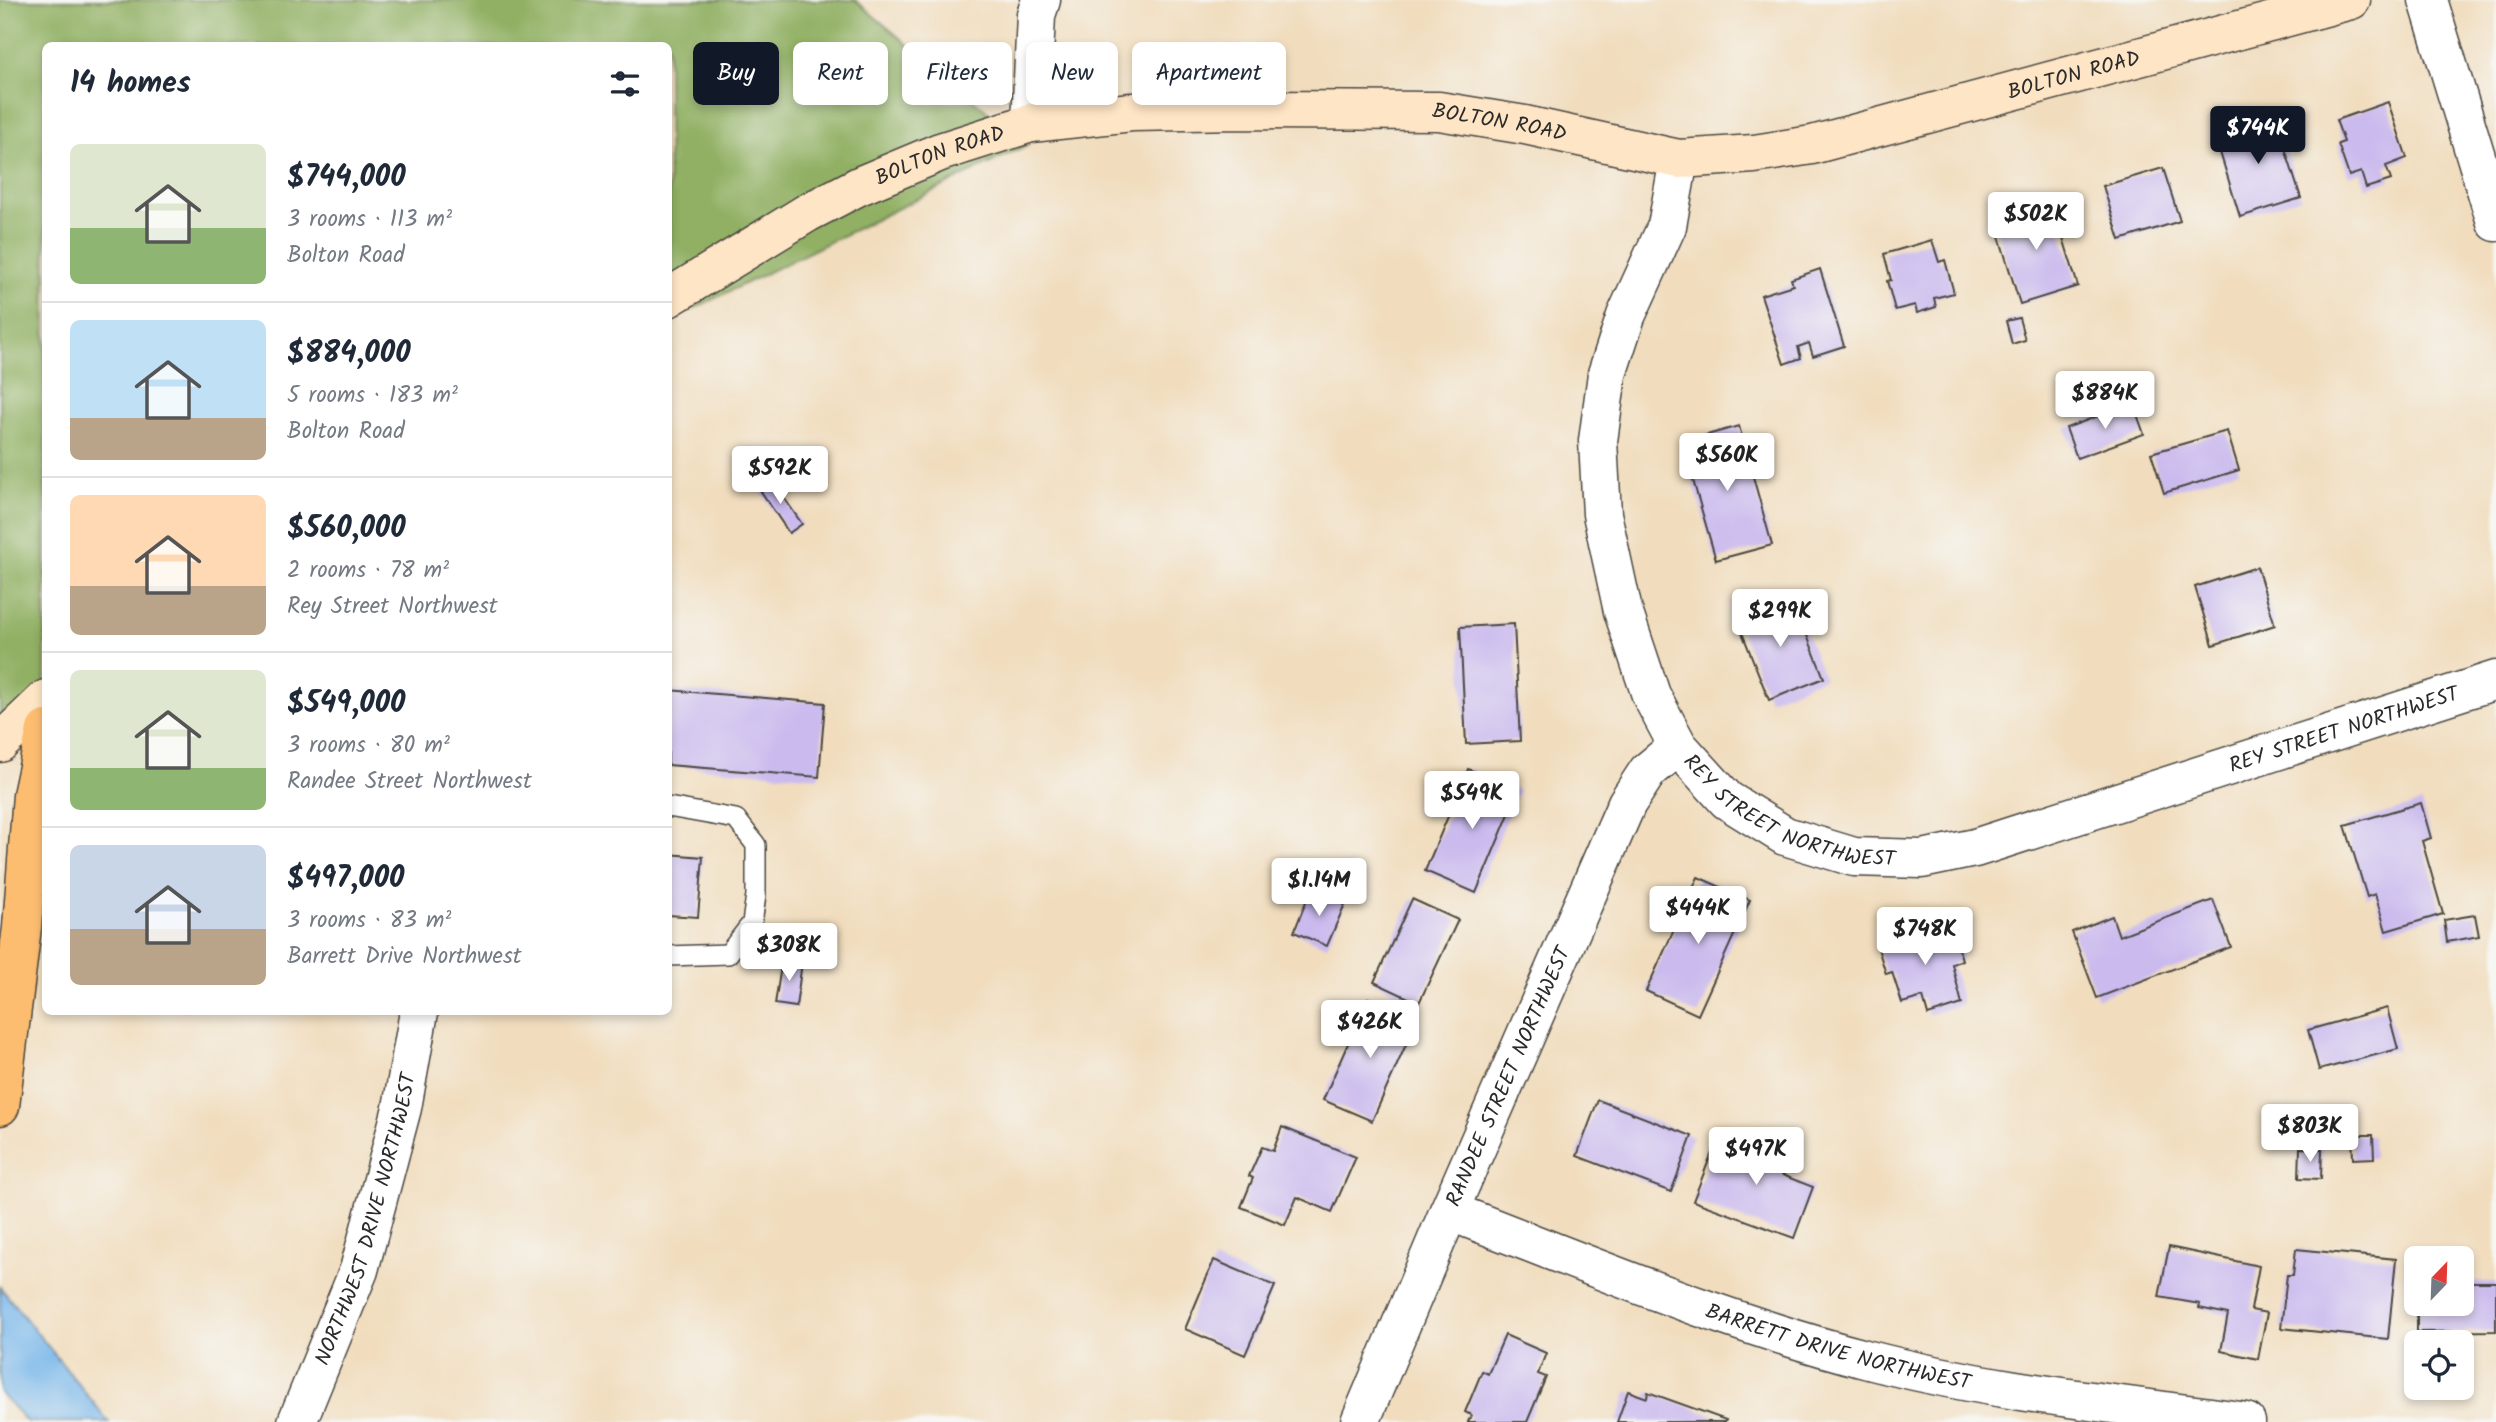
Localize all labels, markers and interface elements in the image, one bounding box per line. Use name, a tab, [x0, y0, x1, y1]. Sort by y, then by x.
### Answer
chip: Buy	[693, 42, 779, 105]
chip: Rent	[793, 42, 888, 105]
chip: Filters	[902, 42, 1012, 105]
chip: New	[1026, 42, 1118, 105]
chip: Apartment	[1132, 42, 1286, 105]
street label: BOLTON ROAD	[2004, 43, 2144, 110]
text: 14 homes	[70, 60, 191, 108]
icon: filters	[606, 65, 644, 103]
street label: BOLTON ROAD	[1430, 95, 1570, 152]
pin: $744K	[2209, 106, 2307, 166]
text: $744K	[2226, 111, 2290, 147]
street label: BOLTON ROAD	[870, 117, 1009, 195]
text: $744,000	[287, 154, 406, 202]
icon: home	[126, 172, 210, 256]
pin: $502K	[1987, 192, 2085, 252]
text: $502K	[2004, 197, 2068, 233]
text: 3 rooms · 113 m²	[287, 202, 452, 238]
text: Bolton Road	[287, 238, 405, 274]
text: $884,000	[287, 330, 411, 378]
icon: home	[126, 348, 210, 432]
pin: $884K	[2056, 372, 2154, 431]
text: $884K	[2071, 376, 2139, 412]
text: 5 rooms · 183 m²	[287, 378, 458, 414]
text: Bolton Road	[287, 414, 405, 450]
pin: $560K	[1678, 434, 1776, 493]
text: $560K	[1695, 438, 1759, 474]
pin: $592K	[731, 447, 829, 506]
text: $592K	[748, 451, 812, 487]
text: $560,000	[287, 505, 406, 553]
icon: home	[126, 523, 210, 607]
text: 2 rooms · 78 m²	[287, 553, 449, 589]
text: Rey Street Northwest	[287, 589, 498, 625]
pin: $299K	[1731, 590, 1829, 649]
text: $299K	[1748, 594, 1812, 630]
street label: REY STREET NORTHWEST	[2225, 678, 2465, 783]
text: $549,000	[287, 680, 406, 728]
icon: home	[126, 698, 210, 782]
text: 3 rooms · 80 m²	[287, 728, 450, 764]
street label: REY STREET NORTHWEST	[1675, 747, 1898, 876]
text: Randee Street Northwest	[287, 764, 532, 800]
pin: $549K	[1423, 772, 1521, 831]
text: $549K	[1440, 776, 1504, 812]
text: $497,000	[287, 855, 404, 903]
pin: $1.14M	[1262, 858, 1376, 918]
text: $1.14M	[1288, 863, 1350, 899]
icon: home	[126, 873, 210, 957]
pin: $444K	[1649, 886, 1747, 946]
text: $444K	[1665, 891, 1731, 927]
text: 3 rooms · 83 m²	[287, 903, 451, 939]
pin: $748K	[1876, 908, 1974, 967]
text: $748K	[1893, 912, 1957, 948]
pin: $308K	[740, 923, 838, 983]
text: $308K	[756, 928, 822, 964]
text: Barrett Drive Northwest	[287, 939, 522, 975]
street label: RANDEE STREET NORTHWEST	[1438, 940, 1581, 1212]
pin: $426K	[1321, 1000, 1419, 1060]
text: $426K	[1337, 1005, 1403, 1041]
street label: NORTHWEST DRIVE NORTHWEST	[307, 1069, 426, 1371]
pin: $803K	[2261, 1104, 2359, 1164]
text: $803K	[2277, 1109, 2343, 1145]
pin: $497K	[1707, 1128, 1805, 1187]
text: $497K	[1725, 1132, 1787, 1168]
north arrow	[2404, 1246, 2474, 1316]
map controls	[2404, 1246, 2474, 1400]
street label: BARRETT DRIVE NORTHWEST	[1701, 1296, 1975, 1400]
button: locate	[2404, 1330, 2474, 1400]

